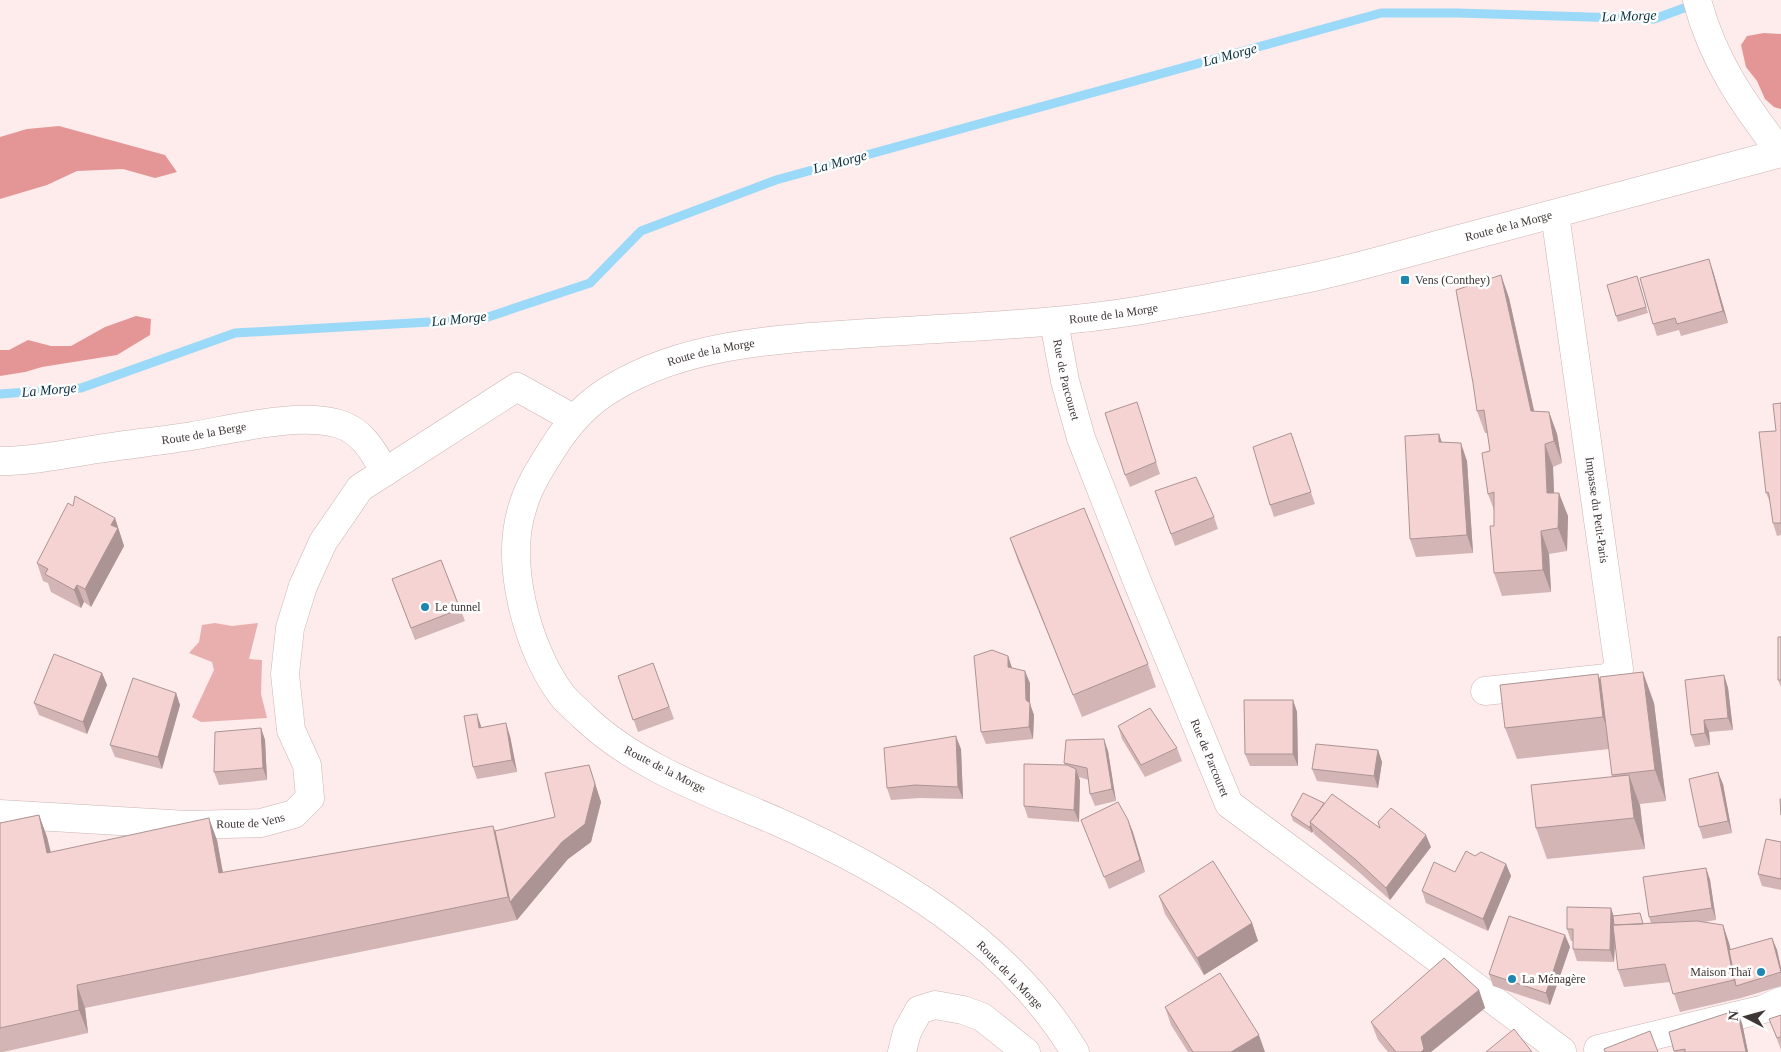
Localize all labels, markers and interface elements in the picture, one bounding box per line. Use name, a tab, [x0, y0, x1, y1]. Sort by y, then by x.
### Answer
water label: La Morge	[1600, 8, 1657, 24]
water label: La Morge	[1200, 41, 1259, 70]
water label: La Morge	[810, 148, 869, 177]
street label: Route de la Morge	[1464, 208, 1554, 244]
place label: Vens (Conthey)	[1415, 273, 1490, 287]
marker: Vens (Conthey)	[1399, 274, 1411, 286]
street label: Route de la Morge	[1068, 300, 1159, 327]
water label: La Morge	[430, 309, 487, 329]
street label: Route de la Morge	[665, 336, 756, 369]
street label: Rue de Parcouret	[1050, 338, 1083, 422]
water label: La Morge	[20, 380, 77, 400]
street label: Route de la Berge	[161, 419, 247, 447]
street label: Impasse du Petit-Paris	[1583, 456, 1611, 564]
place label: Le tunnel	[435, 600, 481, 614]
marker: Le tunnel	[419, 601, 431, 613]
street label: Rue de Parcouret	[1188, 717, 1232, 799]
street label: Route de la Morge	[622, 742, 708, 796]
street label: Route de Vens	[216, 810, 287, 831]
street label: Route de la Morge	[974, 938, 1046, 1012]
place label: Maison Thaï	[1690, 965, 1752, 979]
marker: Maison Thaï	[1755, 966, 1767, 978]
place label: La Ménagère	[1522, 972, 1586, 986]
marker: La Ménagère	[1506, 973, 1518, 985]
north arrow	[1721, 992, 1771, 1042]
text: N	[1726, 1010, 1742, 1022]

